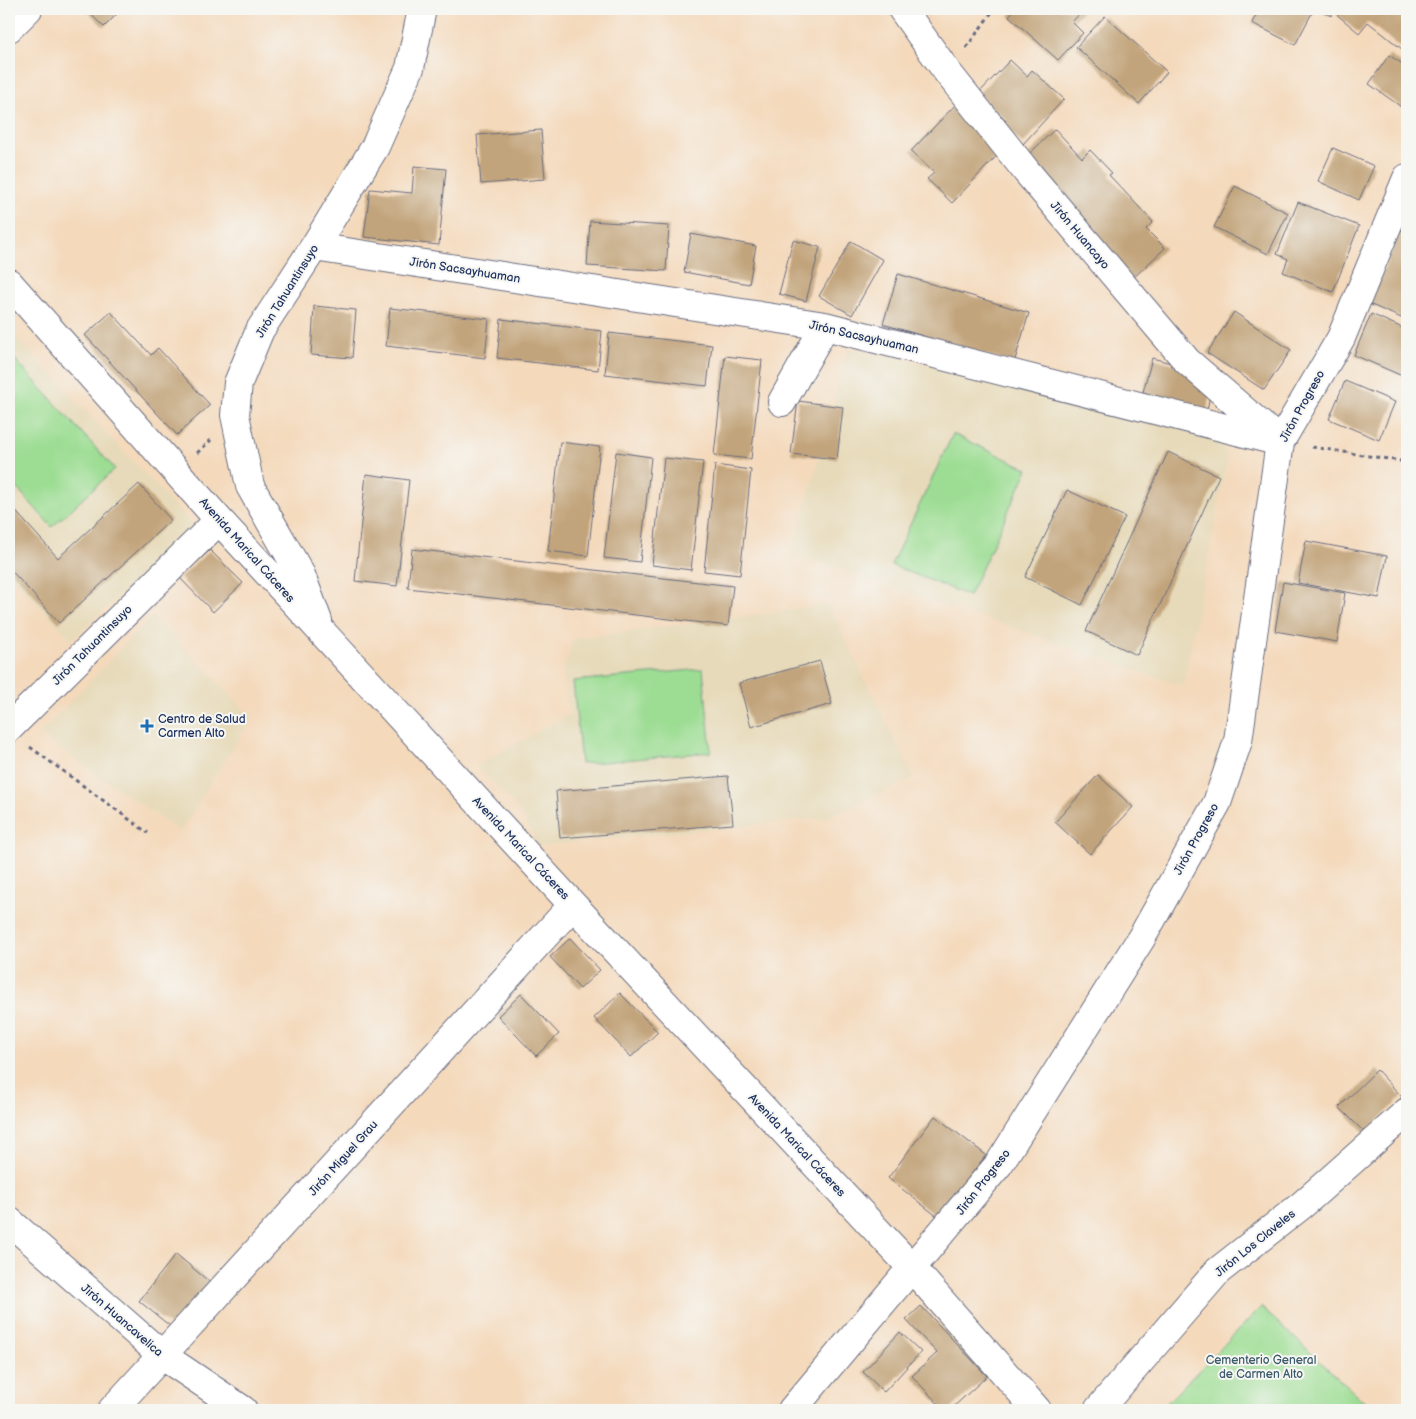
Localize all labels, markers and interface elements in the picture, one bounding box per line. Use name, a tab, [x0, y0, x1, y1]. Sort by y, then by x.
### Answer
street label: Jirón Huancayo	[1047, 198, 1113, 273]
street label: Jirón Tahuantinsuyo	[253, 242, 322, 341]
street label: Jirón Sacsayhuaman	[408, 254, 522, 287]
street label: Jirón Sacsayhuaman	[808, 318, 920, 357]
street label: Jirón Progreso	[1277, 368, 1328, 445]
street label: Avenida Marical Cáceres	[196, 495, 298, 606]
street label: Jirón Tahuantinsuyo	[49, 602, 136, 689]
place label: Centro de Salud Carmen Alto	[158, 712, 246, 741]
marker: Centro de Salud Carmen Alto	[140, 719, 154, 733]
street label: Avenida Marical Cáceres	[469, 794, 572, 903]
street label: Jirón Progreso	[1171, 801, 1222, 878]
street label: Avenida Marical Cáceres	[745, 1091, 848, 1200]
street label: Jirón Miguel Grau	[305, 1117, 381, 1199]
street label: Jirón Progreso	[953, 1146, 1014, 1218]
street label: Jirón Los Claveles	[1212, 1206, 1299, 1280]
street label: Jirón Huancavelica	[78, 1281, 166, 1360]
park label: Cementerio General de Carmen Alto	[1206, 1353, 1316, 1382]

